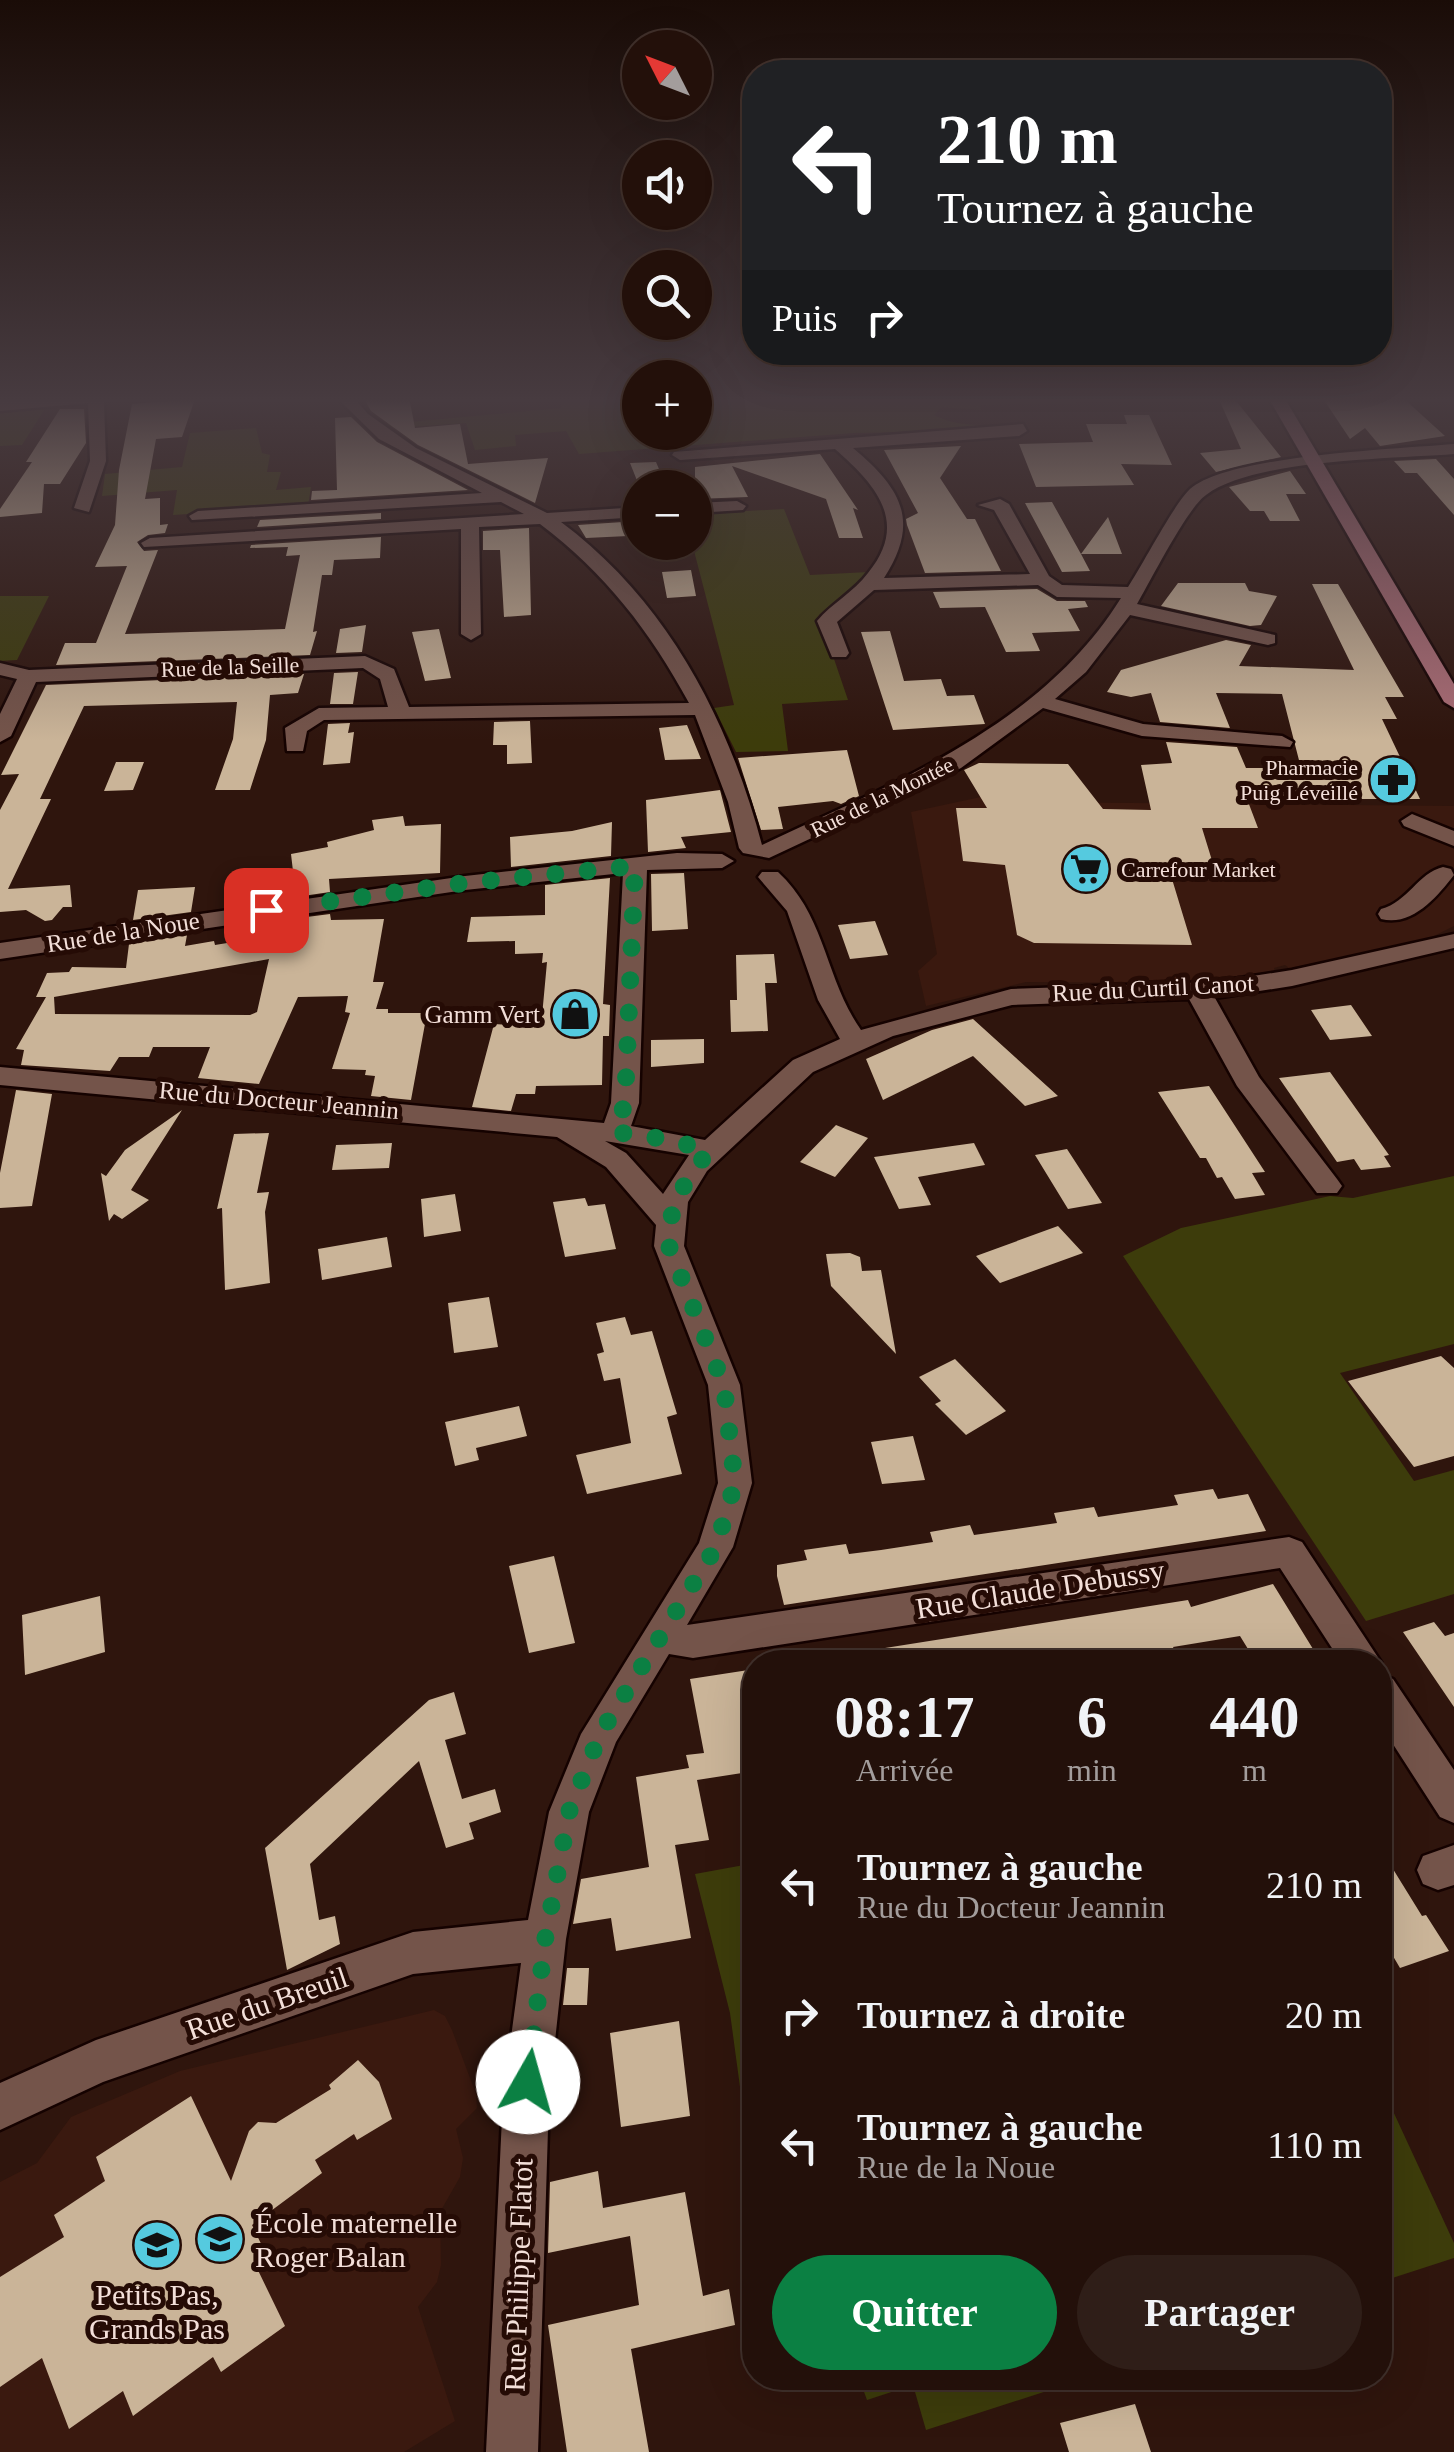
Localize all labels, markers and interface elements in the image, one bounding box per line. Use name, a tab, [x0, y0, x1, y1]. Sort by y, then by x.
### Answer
north arrow	[622, 30, 712, 120]
map controls	[622, 30, 712, 560]
icon: left	[772, 100, 902, 230]
text: 210 m	[937, 101, 1118, 178]
button: sound	[622, 140, 712, 230]
text: Tournez à gauche	[937, 183, 1254, 233]
button: search	[622, 250, 712, 340]
icon: right	[857, 290, 912, 345]
text: Puis	[772, 297, 837, 339]
button: +	[622, 360, 712, 450]
button: −	[622, 470, 712, 560]
street label: Rue de la Seille	[160, 652, 300, 682]
street label: Rue de la Montée	[807, 752, 957, 842]
pharmacy icon: Pharmacie Puig Léveillé	[1367, 754, 1419, 806]
place label: Pharmacie Puig Léveillé	[1240, 755, 1358, 805]
supermarket icon: Carrefour Market	[1060, 843, 1112, 895]
place label: Carrefour Market	[1121, 857, 1276, 882]
pin	[224, 868, 309, 953]
icon: arrive	[239, 883, 294, 938]
street label: Rue de la Noue	[44, 907, 202, 957]
street label: Rue du Curtil Canot	[1051, 969, 1255, 1007]
shop icon: Gamm Vert	[549, 988, 601, 1040]
place label: Gamm Vert	[425, 1001, 540, 1028]
street label: Rue du Docteur Jeannin	[158, 1076, 401, 1124]
street label: Rue Claude Debussy	[913, 1553, 1167, 1625]
text: 08:17	[835, 1684, 975, 1750]
text: 6	[1077, 1684, 1107, 1750]
text: 440	[1209, 1684, 1299, 1750]
text: Arrivée	[856, 1752, 953, 1788]
text: min	[1067, 1752, 1117, 1788]
text: m	[1242, 1752, 1267, 1788]
text: Tournez à gauche	[857, 1846, 1143, 1888]
icon: left	[772, 1858, 827, 1913]
text: 210 m	[1266, 1864, 1362, 1906]
text: Rue du Docteur Jeannin	[857, 1889, 1165, 1925]
street label: Rue du Breuil	[182, 1960, 352, 2046]
icon: right	[772, 1988, 827, 2043]
text: Tournez à droite	[857, 1994, 1125, 2036]
text: 20 m	[1285, 1994, 1362, 2036]
position arrow	[476, 2030, 580, 2134]
text: Tournez à gauche	[857, 2106, 1143, 2148]
icon: left	[772, 2118, 827, 2173]
text: 110 m	[1267, 2124, 1362, 2166]
text: Rue de la Noue	[857, 2149, 1055, 2185]
street label: Rue Philippe Flatot	[497, 2157, 539, 2392]
place label: École maternelle Roger Balan	[255, 2206, 457, 2273]
school or university icon: École maternelle Roger Balan	[194, 2213, 246, 2265]
school or university icon: Petits Pas, Grands Pas	[131, 2219, 183, 2271]
button: Quitter	[772, 2255, 1057, 2370]
button: Partager	[1077, 2255, 1362, 2370]
place label: Petits Pas, Grands Pas	[89, 2278, 225, 2345]

